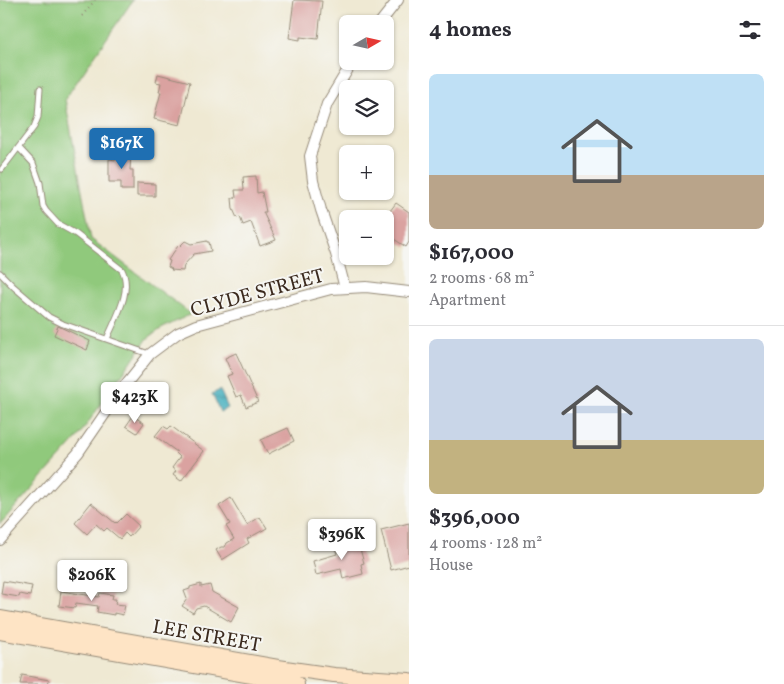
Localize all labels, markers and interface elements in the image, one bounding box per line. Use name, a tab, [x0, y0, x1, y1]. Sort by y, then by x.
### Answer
north arrow	[339, 15, 394, 70]
map controls	[339, 15, 394, 265]
text: 4 homes	[429, 16, 512, 45]
icon: filters	[736, 16, 764, 44]
button: layers	[339, 80, 394, 135]
icon: home	[552, 106, 642, 196]
pin: $167K	[87, 128, 157, 170]
text: $167K	[100, 133, 144, 155]
button: +	[339, 145, 394, 200]
button: −	[339, 210, 394, 265]
text: $167,000	[429, 239, 514, 268]
street label: CLYDE STREET	[188, 263, 328, 325]
text: 2 rooms · 68 m²	[429, 268, 535, 290]
text: Apartment	[429, 290, 506, 312]
icon: home	[552, 372, 642, 462]
pin: $423K	[100, 382, 170, 424]
text: $423K	[112, 387, 158, 409]
text: $396,000	[429, 504, 520, 533]
pin: $396K	[307, 518, 377, 561]
text: $396K	[319, 524, 365, 546]
text: 4 rooms · 128 m²	[429, 533, 542, 555]
text: House	[429, 555, 473, 577]
pin: $206K	[57, 560, 127, 602]
text: $206K	[68, 565, 116, 587]
street label: LEE STREET	[150, 614, 263, 660]

